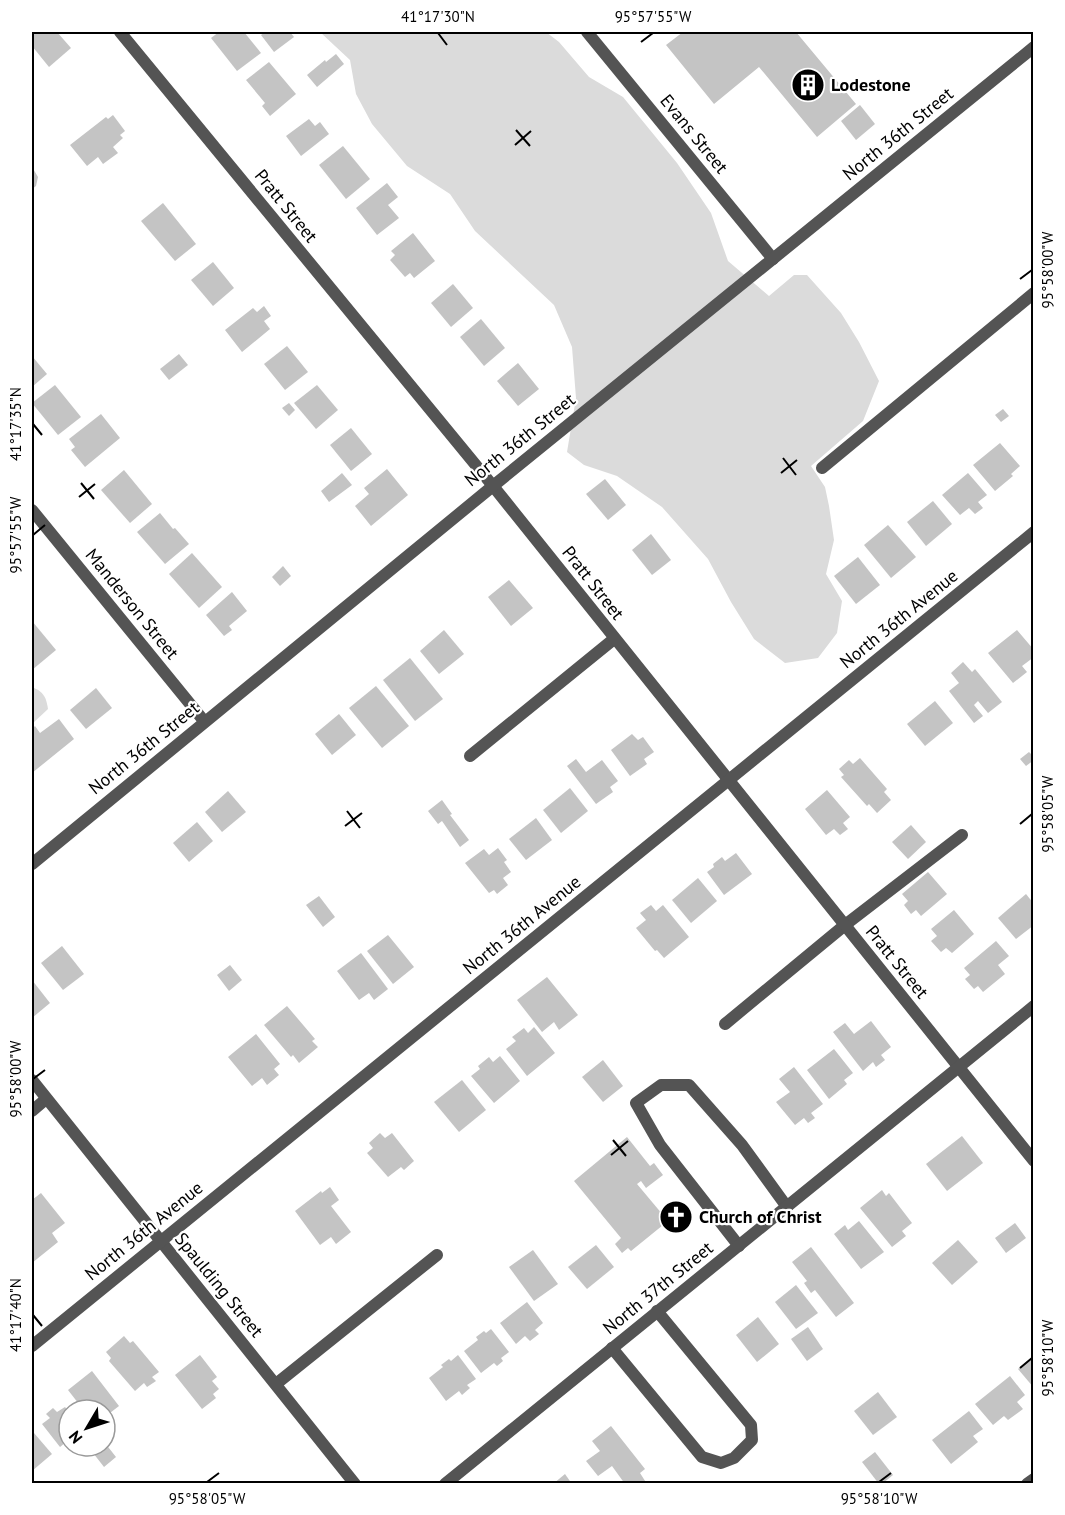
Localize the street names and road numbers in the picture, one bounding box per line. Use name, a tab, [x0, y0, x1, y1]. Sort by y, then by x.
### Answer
street label: North 36th Street	[838, 82, 958, 185]
street label: Evans Street	[655, 89, 733, 178]
street label: Pratt Street	[250, 164, 323, 247]
street label: North 36th Street	[460, 388, 580, 491]
street label: Pratt Street	[557, 541, 629, 624]
street label: Manderson Street	[81, 544, 184, 664]
street label: North 36th Avenue	[835, 564, 962, 673]
street label: North 36th Street	[84, 696, 204, 799]
street label: North 36th Avenue	[458, 870, 585, 979]
street label: Pratt Street	[861, 920, 934, 1003]
street label: North 36th Avenue	[80, 1176, 207, 1285]
street label: Spaulding Street	[170, 1228, 269, 1342]
street label: North 37th Street	[598, 1236, 717, 1339]

